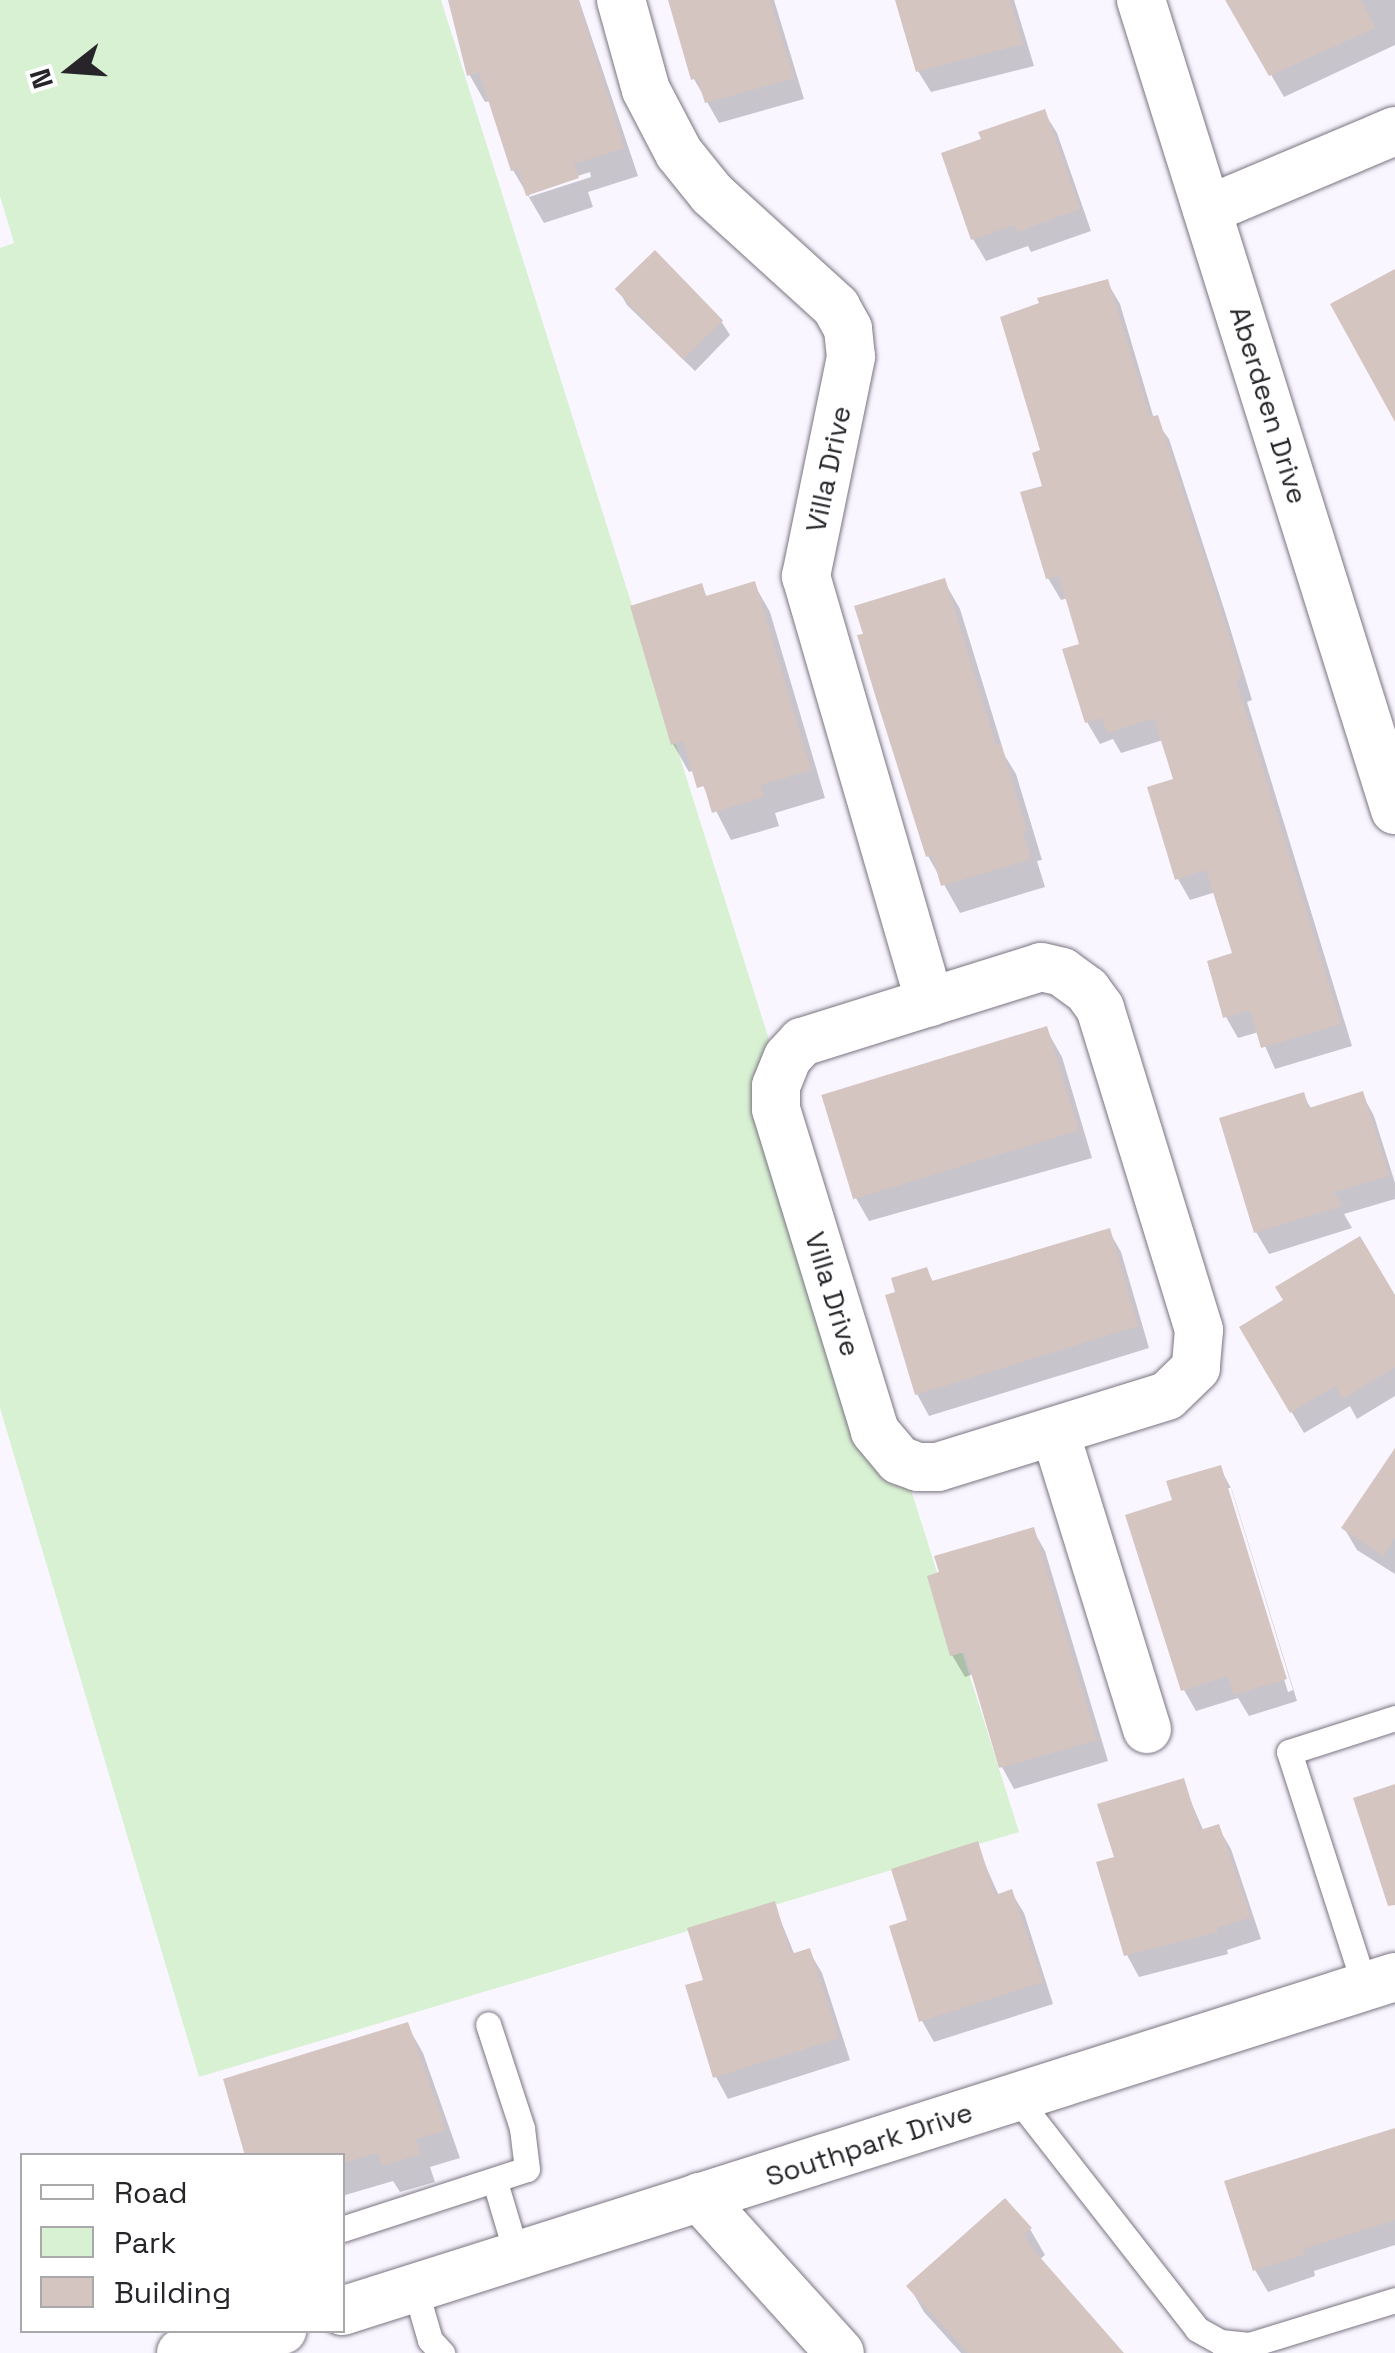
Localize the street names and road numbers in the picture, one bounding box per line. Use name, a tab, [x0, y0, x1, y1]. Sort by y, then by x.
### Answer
street label: Aberdeen Drive	[1223, 302, 1315, 508]
street label: Villa Drive	[798, 403, 858, 535]
street label: Villa Drive	[798, 1228, 868, 1360]
street label: Southpark Drive	[761, 2095, 977, 2193]

